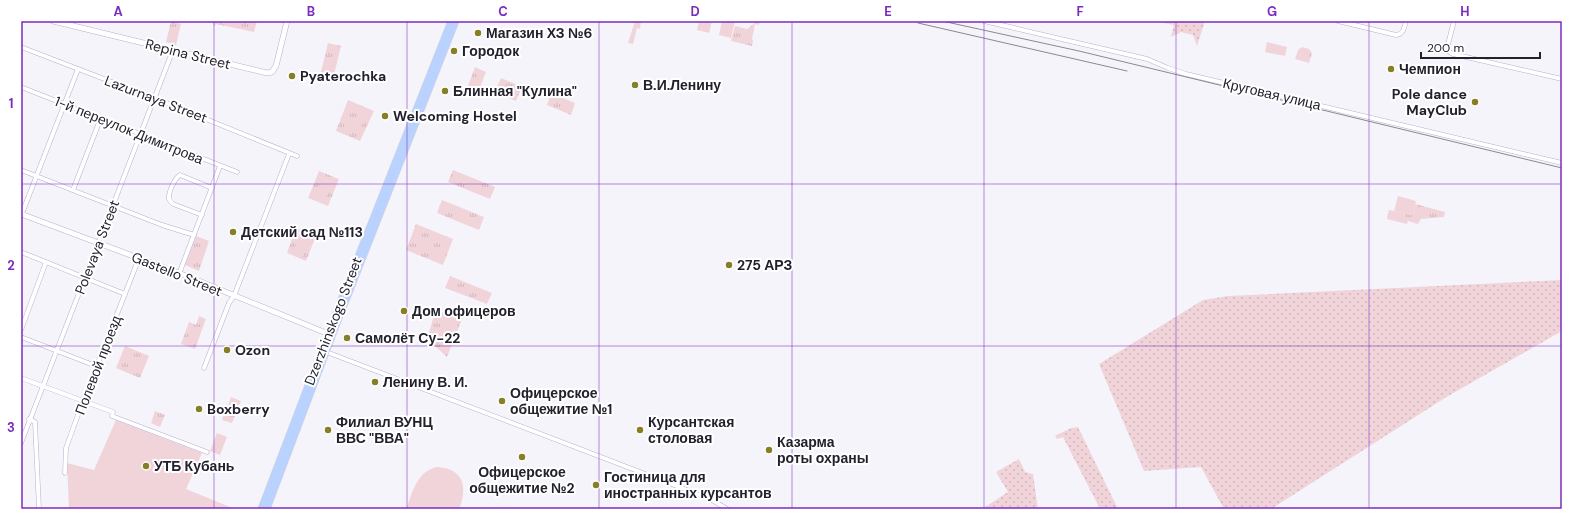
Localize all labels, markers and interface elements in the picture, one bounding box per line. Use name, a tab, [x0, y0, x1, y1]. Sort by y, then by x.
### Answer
text: A	[113, 3, 123, 20]
text: B	[307, 3, 315, 20]
text: C	[498, 3, 508, 20]
text: D	[690, 3, 700, 20]
text: E	[884, 3, 892, 20]
text: F	[1076, 3, 1084, 20]
text: G	[1267, 3, 1277, 20]
text: H	[1460, 3, 1470, 20]
place label: Магазин ХЗ №6	[486, 24, 593, 42]
marker: Магазин ХЗ №6	[473, 28, 483, 38]
scale bar	[1421, 34, 1540, 60]
street label: Repina Street	[144, 35, 232, 73]
text: 200 m	[1427, 40, 1464, 56]
place label: Городок	[462, 42, 520, 60]
marker: Городок	[449, 46, 459, 56]
place label: Чемпион	[1399, 60, 1461, 78]
marker: Чемпион	[1386, 64, 1396, 74]
place label: Pyaterochka	[300, 67, 386, 85]
street label: Lazurnaya Street	[102, 71, 210, 127]
marker: Pyaterochka	[287, 71, 297, 81]
street label: Круговая улица	[1221, 74, 1323, 114]
place label: В.И.Ленину	[643, 76, 721, 94]
marker: В.И.Ленину	[630, 80, 640, 90]
place label: Блинная "Кулина"	[453, 82, 577, 100]
place label: Pole dance MayClub	[1392, 85, 1467, 119]
marker: Блинная "Кулина"	[440, 86, 450, 96]
street label: 1-й переулок Димитрова	[52, 92, 206, 168]
text: 1	[9, 95, 13, 112]
marker: Pole dance MayClub	[1470, 97, 1480, 107]
place label: Welcoming Hostel	[393, 107, 517, 125]
marker: Welcoming Hostel	[380, 111, 390, 121]
street label: Polevaya Street	[71, 197, 123, 297]
place label: Детский сад №113	[241, 223, 363, 241]
marker: Детский сад №113	[228, 227, 238, 237]
street label: Gastello Street	[129, 248, 225, 300]
street label: Dzerzhinskogo Street	[300, 254, 366, 388]
place label: 275 АРЗ	[737, 256, 792, 274]
text: 2	[7, 257, 15, 274]
marker: 275 АРЗ	[724, 260, 734, 270]
place label: Дом офицеров	[412, 302, 516, 320]
marker: Дом офицеров	[399, 306, 409, 316]
street label: Полевой проезд	[71, 313, 125, 417]
place label: Самолёт Су-22	[355, 329, 460, 347]
marker: Самолёт Су-22	[342, 333, 352, 343]
place label: Ozon	[235, 341, 270, 359]
marker: Ozon	[222, 345, 232, 355]
place label: Ленину В. И.	[383, 373, 468, 391]
marker: Ленину В. И.	[370, 377, 380, 387]
place label: Офицерское общежитие №1	[510, 384, 612, 418]
marker: Офицерское общежитие №1	[497, 396, 507, 406]
place label: Boxberry	[207, 400, 270, 418]
marker: Boxberry	[194, 404, 204, 414]
place label: Филиал ВУНЦ ВВС "ВВА"	[336, 413, 433, 447]
place label: Курсантская столовая	[648, 413, 734, 447]
text: 3	[7, 419, 15, 436]
marker: Филиал ВУНЦ ВВС "ВВА"	[323, 425, 333, 435]
marker: Курсантская столовая	[635, 425, 645, 435]
place label: Казарма роты охраны	[777, 433, 869, 467]
marker: Казарма роты охраны	[764, 445, 774, 455]
marker: Офицерское общежитие №2	[517, 452, 527, 462]
place label: УТБ Кубань	[154, 457, 235, 475]
marker: УТБ Кубань	[141, 461, 151, 471]
place label: Офицерское общежитие №2	[469, 463, 575, 497]
place label: Гостиница для иностранных курсантов	[604, 468, 772, 502]
marker: Гостиница для иностранных курсантов	[591, 480, 601, 490]

